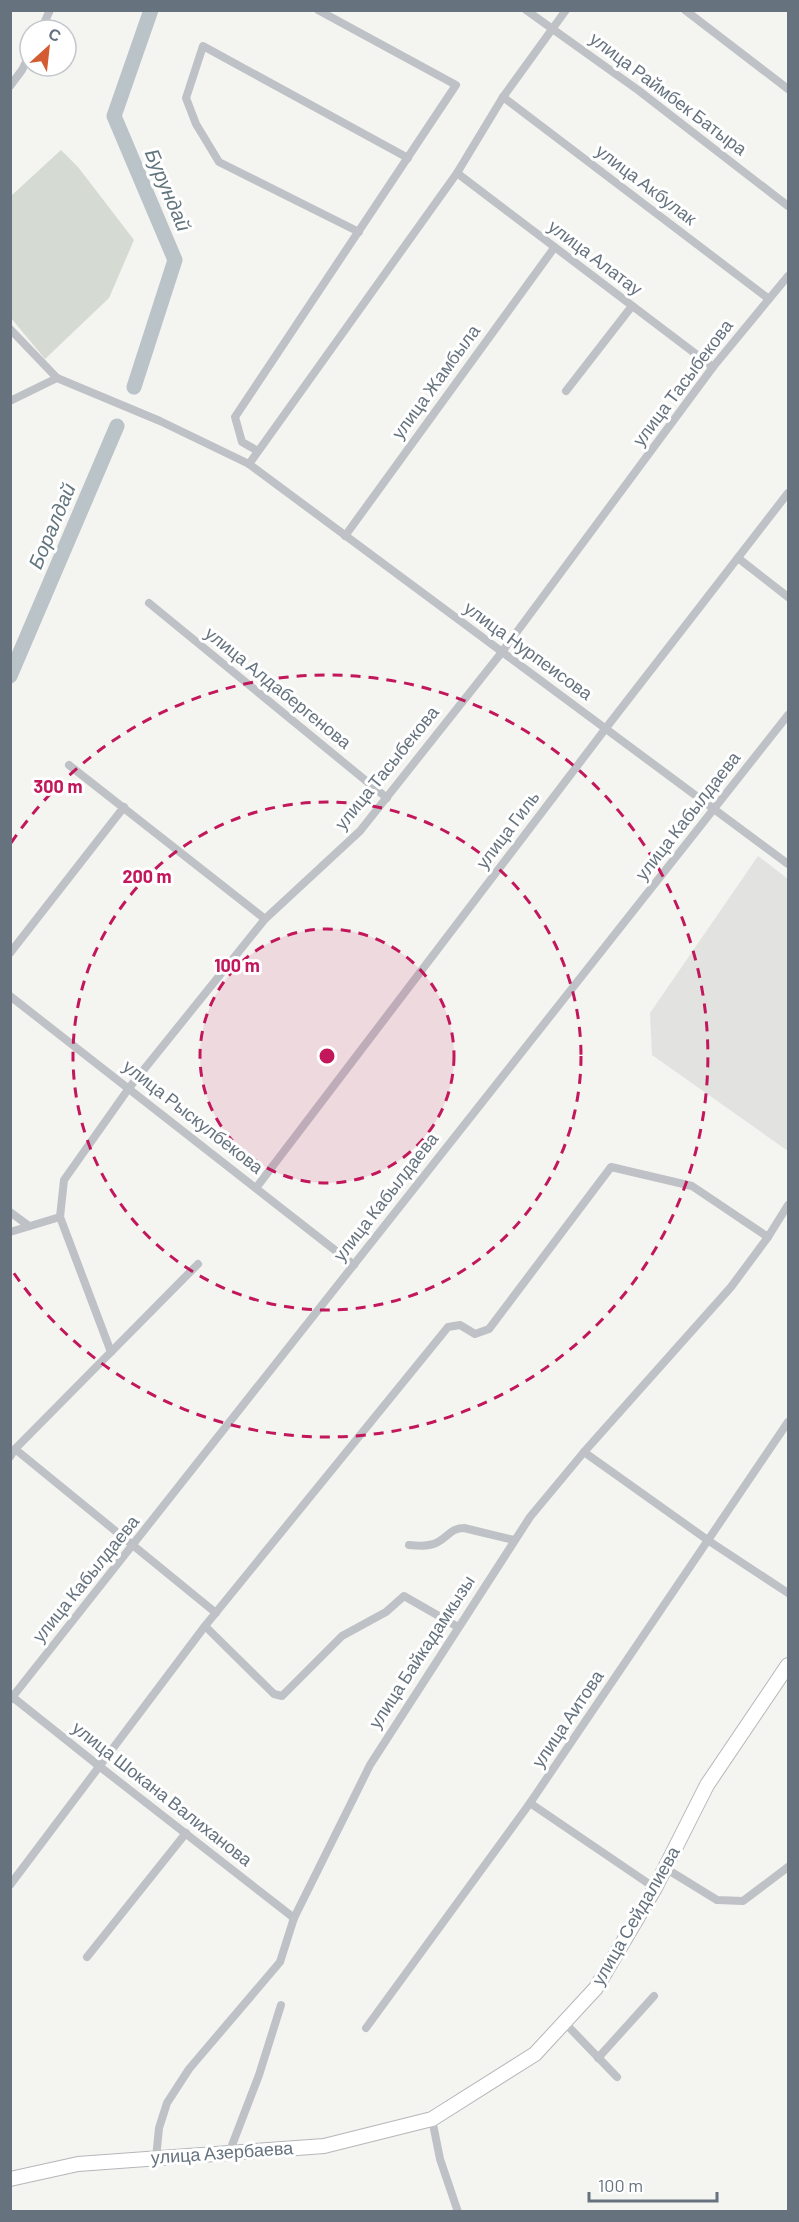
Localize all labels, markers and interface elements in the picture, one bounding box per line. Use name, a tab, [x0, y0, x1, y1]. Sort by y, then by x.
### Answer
north arrow	[18, 18, 78, 78]
text: С	[46, 23, 65, 45]
street label: улица Раймбек Батыра	[586, 27, 752, 160]
street label: улица Акбулак	[592, 139, 701, 229]
water label: Бурундай	[141, 145, 197, 234]
street label: улица Алатау	[544, 215, 647, 300]
street label: улица Тасыбекова	[627, 314, 738, 450]
street label: улица Жамбыла	[386, 319, 485, 443]
water label: Боралдай	[22, 479, 80, 572]
street label: улица Нурпеисова	[460, 596, 598, 705]
street label: улица Алдабергенова	[201, 621, 357, 754]
street label: улица Тасыбекова	[330, 700, 443, 834]
street label: улица Кабылдаева	[630, 746, 745, 884]
text: 300 m	[34, 775, 82, 797]
street label: улица Гиль	[471, 786, 544, 873]
text: 200 m	[122, 865, 172, 887]
text: 100 m	[214, 954, 260, 976]
centre of rings	[317, 1046, 337, 1066]
street label: улица Рыскулбекова	[119, 1055, 269, 1178]
street label: улица Кабылдаева	[328, 1127, 443, 1265]
street label: улица Кабылдаева	[27, 1510, 144, 1646]
street label: улица Байкадамкызы	[363, 1571, 479, 1732]
street label: улица Аитова	[527, 1665, 608, 1771]
street label: улица Шокана Валиханова	[68, 1716, 258, 1871]
street label: улица Сейдалиева	[586, 1841, 684, 1989]
street label: улица Азербаева	[150, 2136, 295, 2168]
scale bar	[589, 2165, 716, 2203]
text: 100 m	[598, 2174, 643, 2196]

